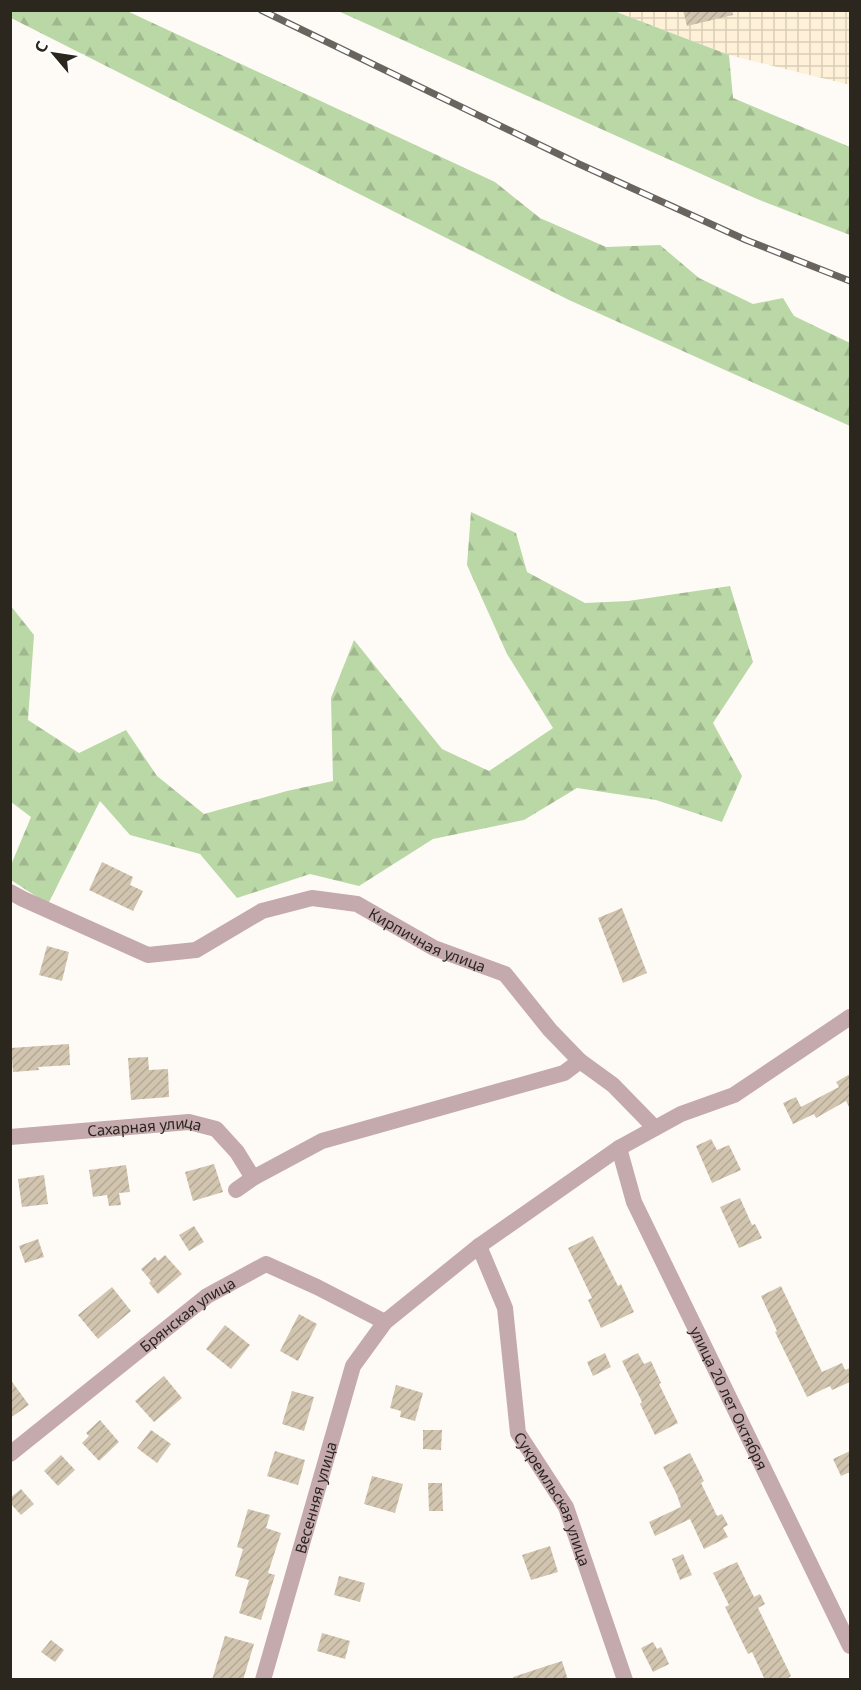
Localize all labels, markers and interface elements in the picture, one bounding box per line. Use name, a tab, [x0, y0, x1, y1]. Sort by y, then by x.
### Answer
north arrow	[24, 24, 84, 84]
text: С	[29, 37, 53, 57]
street label: Кирпичная улица	[365, 903, 489, 976]
street label: Сахарная улица	[86, 1111, 204, 1141]
street label: Брянская улица	[135, 1273, 239, 1356]
street label: улица 20 лет Октября	[686, 1323, 773, 1473]
street label: Сукремльская улица	[510, 1428, 595, 1569]
street label: Весенняя улица	[290, 1439, 341, 1556]

